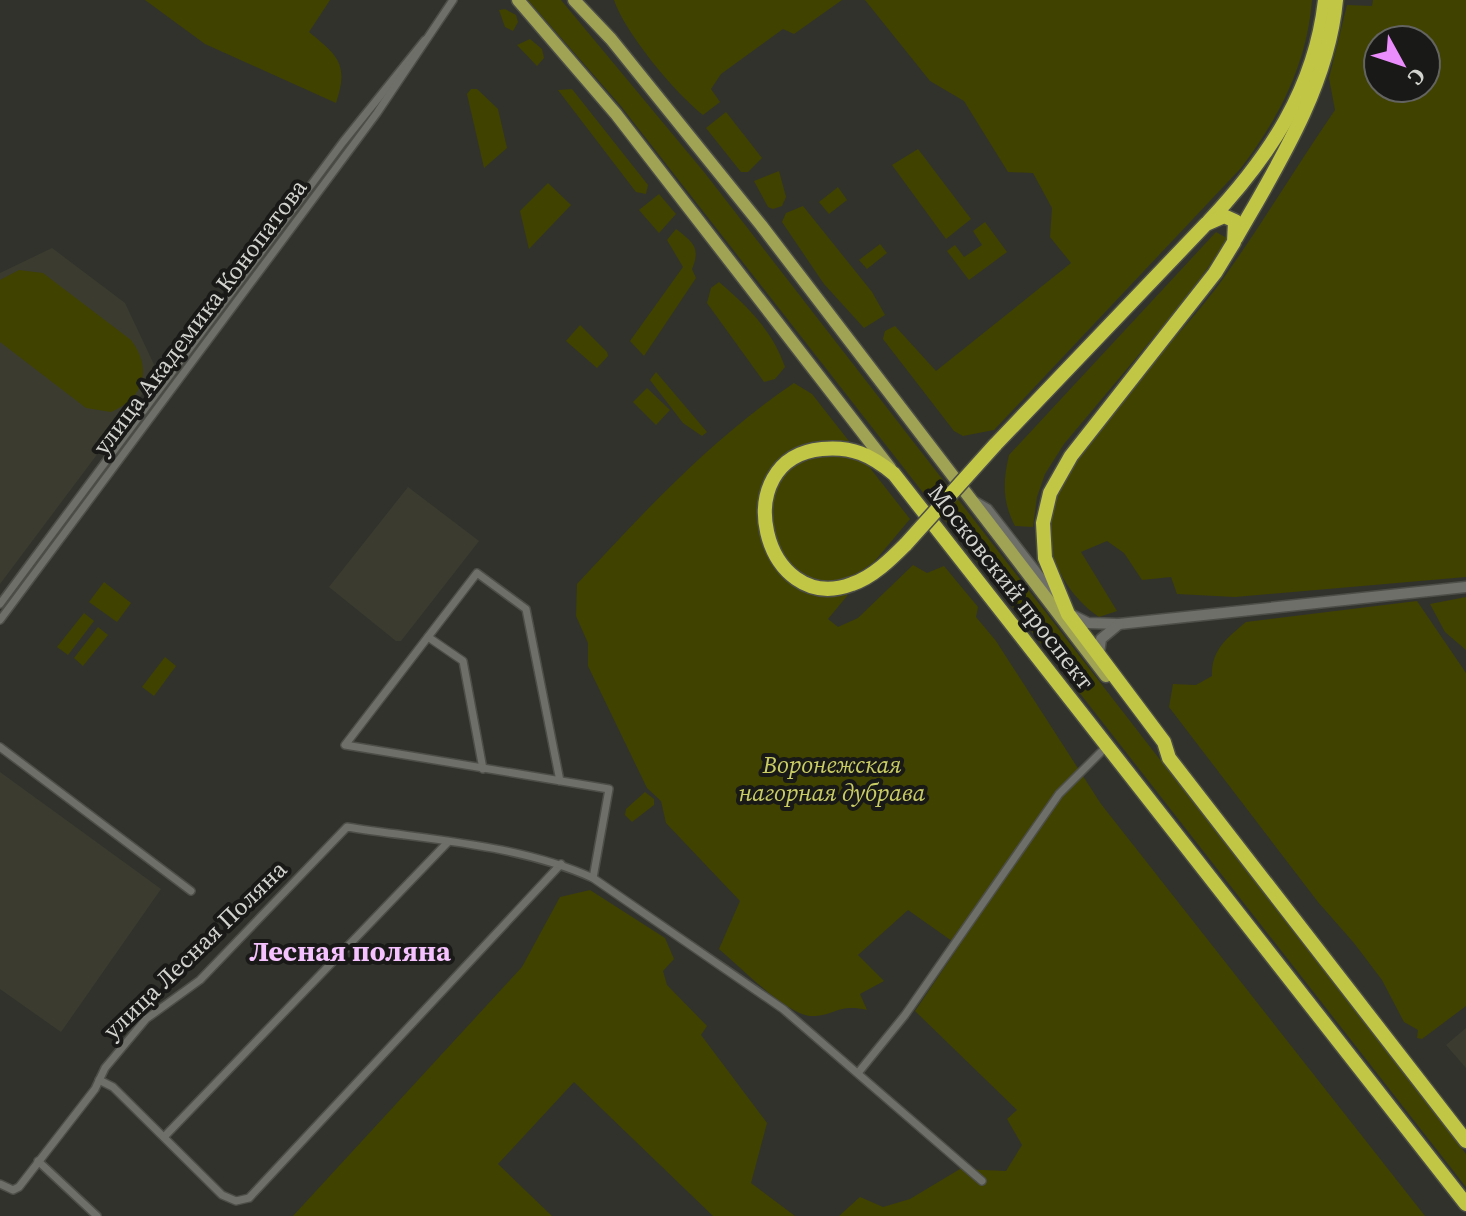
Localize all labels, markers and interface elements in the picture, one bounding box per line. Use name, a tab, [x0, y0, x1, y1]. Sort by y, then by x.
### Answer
north arrow	[1362, 24, 1442, 104]
text: С	[1401, 62, 1433, 92]
street label: улица Академика Конопатова	[85, 171, 315, 461]
street label: Московский проспект	[921, 477, 1102, 697]
park label: Воронежская нагорная дубрава	[739, 748, 926, 809]
street label: улица Лесная Поляна	[95, 853, 294, 1046]
district label: Лесная поляна	[249, 932, 451, 970]

